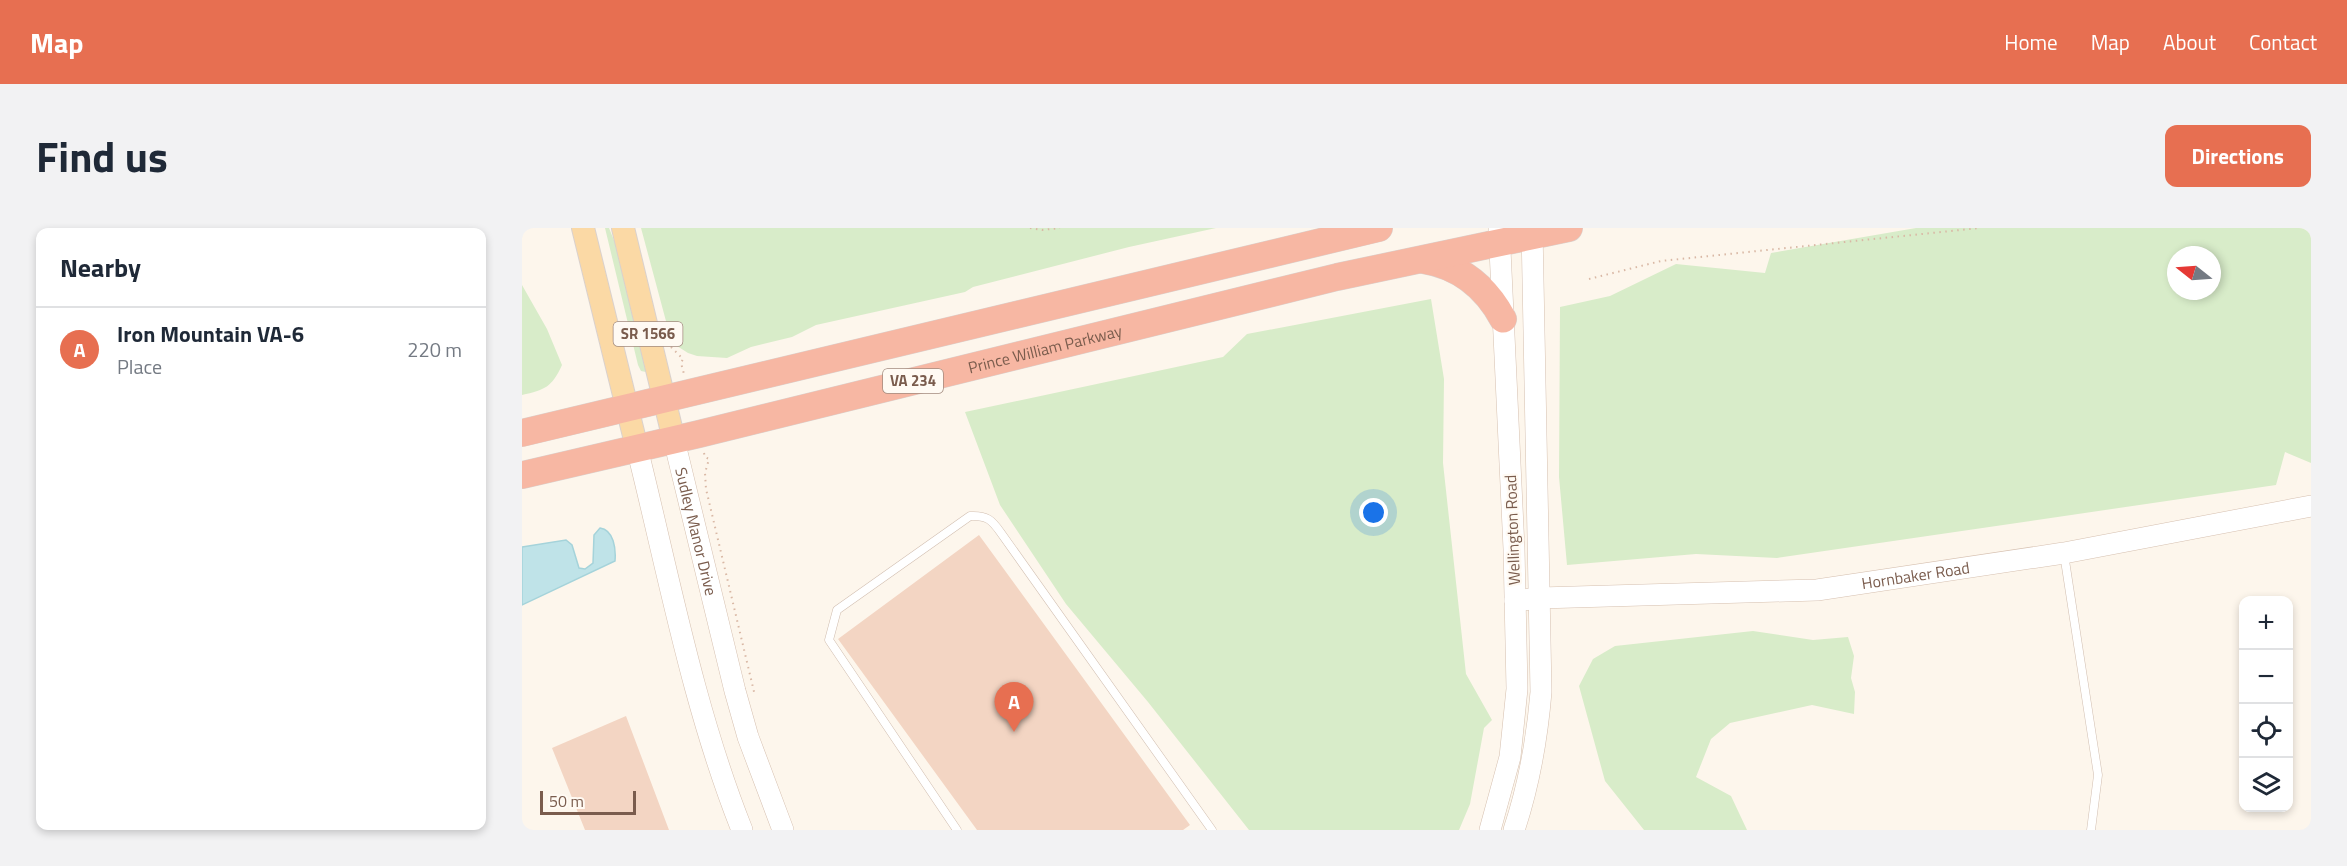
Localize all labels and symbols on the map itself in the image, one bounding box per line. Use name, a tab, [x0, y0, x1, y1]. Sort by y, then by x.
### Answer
north arrow	[2167, 246, 2221, 300]
street label: Prince William Parkway	[966, 318, 1125, 379]
road number: SR 1566	[614, 322, 682, 346]
road number: VA 234	[883, 369, 943, 393]
street label: Sudley Manor Drive	[669, 465, 723, 598]
street label: Wellington Road	[1498, 474, 1526, 586]
your location	[1359, 498, 1388, 527]
street label: Hornbaker Road	[1860, 555, 1971, 595]
pin: A	[994, 682, 1034, 732]
scale bar	[540, 788, 636, 816]

